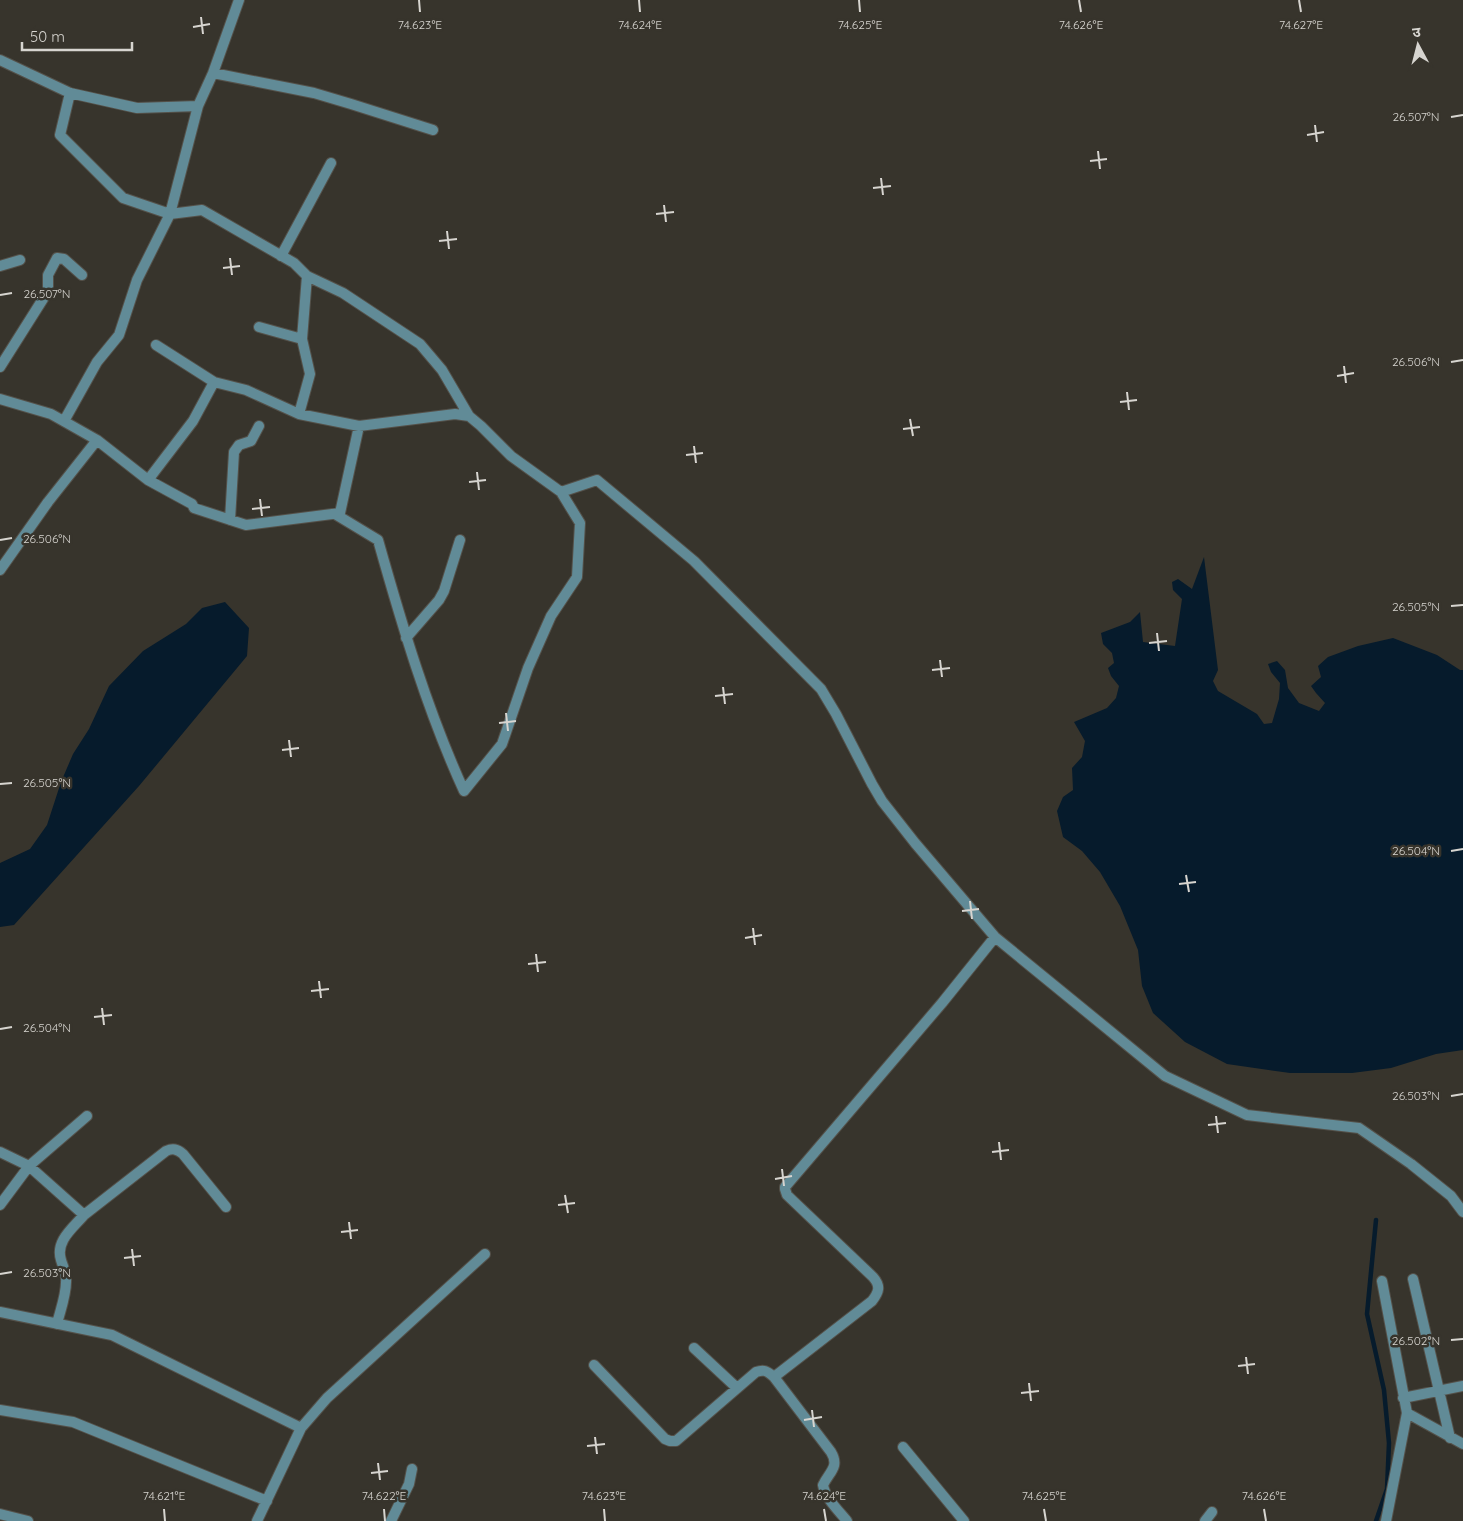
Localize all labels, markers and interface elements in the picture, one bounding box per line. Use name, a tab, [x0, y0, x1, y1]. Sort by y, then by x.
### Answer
text: 74.623°E	[398, 17, 442, 32]
text: 74.624°E	[618, 17, 662, 32]
text: 74.625°E	[838, 17, 882, 32]
text: 74.626°E	[1059, 17, 1103, 32]
text: 74.627°E	[1279, 17, 1323, 32]
scale bar	[22, 20, 132, 52]
north arrow	[1393, 20, 1443, 70]
text: उ	[1411, 23, 1422, 42]
text: 50 m	[30, 27, 65, 46]
text: 26.507°N	[1392, 109, 1440, 124]
text: 26.507°N	[23, 286, 71, 301]
text: 26.506°N	[1392, 354, 1440, 369]
text: 26.506°N	[23, 531, 71, 546]
text: 26.505°N	[1392, 599, 1440, 614]
text: 26.505°N	[23, 775, 71, 790]
text: 26.504°N	[1392, 843, 1440, 858]
text: 26.504°N	[23, 1020, 71, 1035]
text: 26.503°N	[1392, 1088, 1440, 1103]
text: 26.503°N	[23, 1265, 71, 1280]
text: 26.502°N	[1392, 1333, 1440, 1348]
text: 74.621°E	[143, 1488, 185, 1503]
text: 74.622°E	[362, 1488, 407, 1503]
text: 74.623°E	[582, 1488, 626, 1503]
text: 74.624°E	[802, 1488, 846, 1503]
text: 74.625°E	[1022, 1488, 1066, 1503]
text: 74.626°E	[1242, 1488, 1286, 1503]

